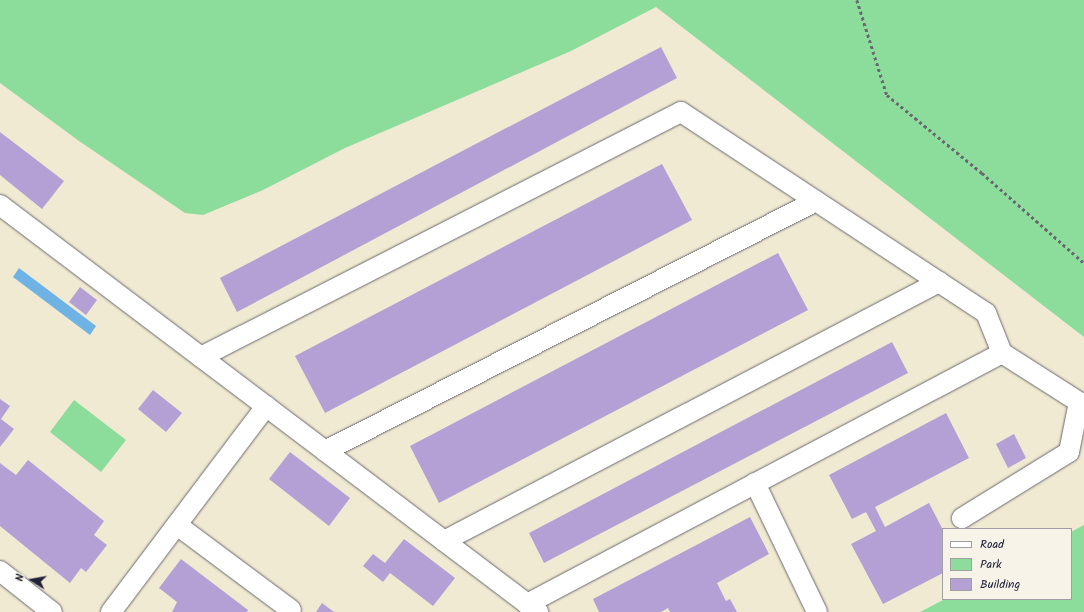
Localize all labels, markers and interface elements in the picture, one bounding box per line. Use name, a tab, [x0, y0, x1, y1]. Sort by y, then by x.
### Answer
legend	[942, 528, 1072, 600]
text: Road	[980, 535, 1004, 554]
text: Park	[980, 555, 1002, 574]
north arrow	[12, 560, 52, 600]
text: N	[11, 573, 30, 583]
text: Building	[980, 575, 1020, 594]

